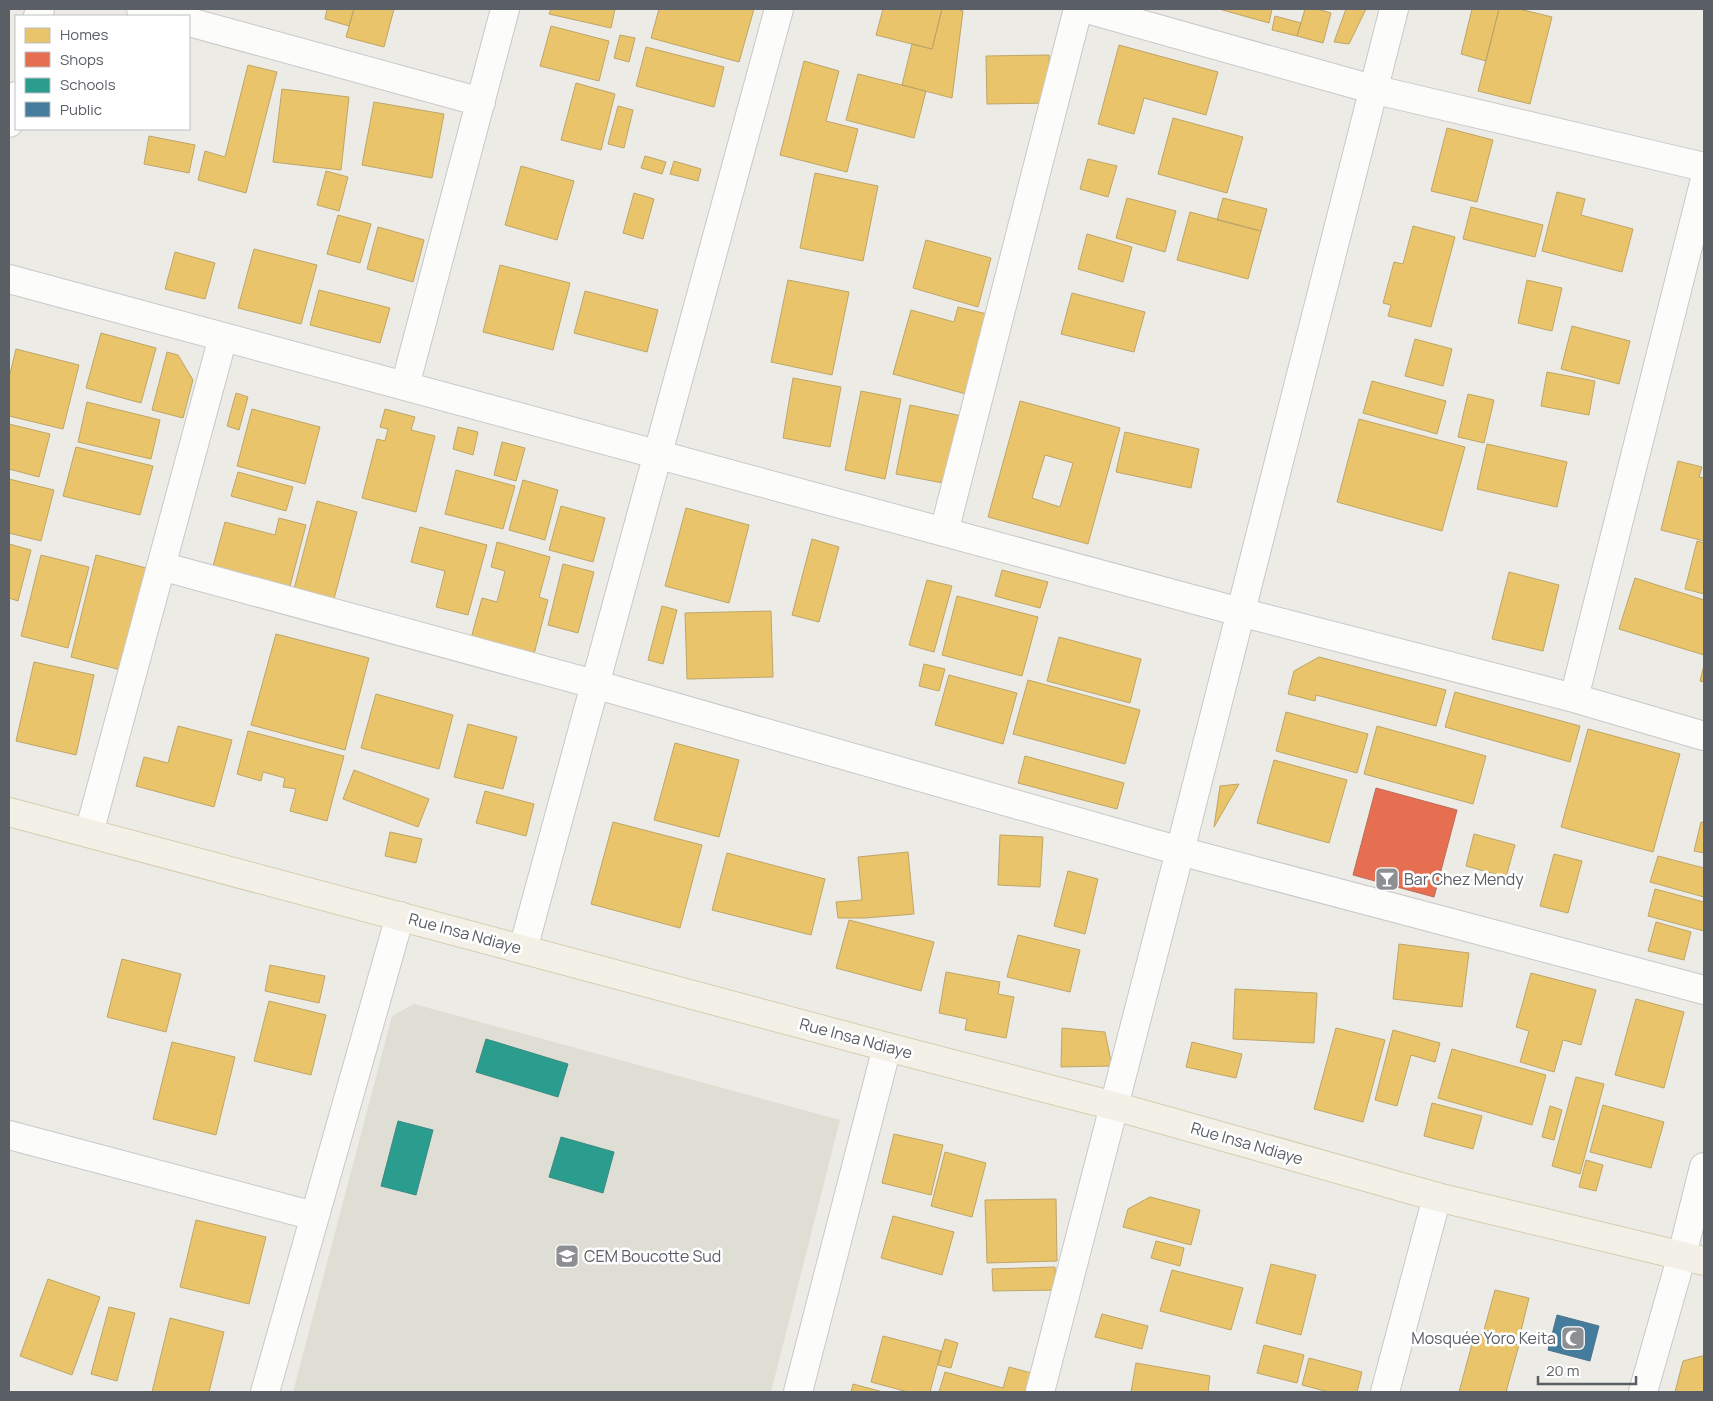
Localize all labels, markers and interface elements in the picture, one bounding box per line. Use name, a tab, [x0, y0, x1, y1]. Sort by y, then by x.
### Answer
legend	[15, 15, 190, 130]
text: Homes	[60, 24, 109, 45]
text: Shops	[60, 49, 104, 70]
text: Schools	[60, 74, 116, 95]
text: Public	[60, 99, 102, 120]
bar icon: Bar Chez Mendy	[1374, 866, 1400, 892]
place label: Bar Chez Mendy	[1404, 868, 1524, 890]
street label: Rue Insa Ndiaye	[406, 907, 524, 959]
street label: Rue Insa Ndiaye	[797, 1012, 915, 1064]
street label: Rue Insa Ndiaye	[1188, 1116, 1306, 1170]
school or university icon: CEM Boucotte Sud	[554, 1243, 580, 1269]
place label: CEM Boucotte Sud	[584, 1245, 721, 1267]
mosque icon: Mosquée Yoro Keita	[1560, 1325, 1586, 1351]
place label: Mosquée Yoro Keita	[1411, 1327, 1556, 1349]
scale bar	[1538, 1354, 1636, 1386]
text: 20 m	[1546, 1360, 1579, 1381]

